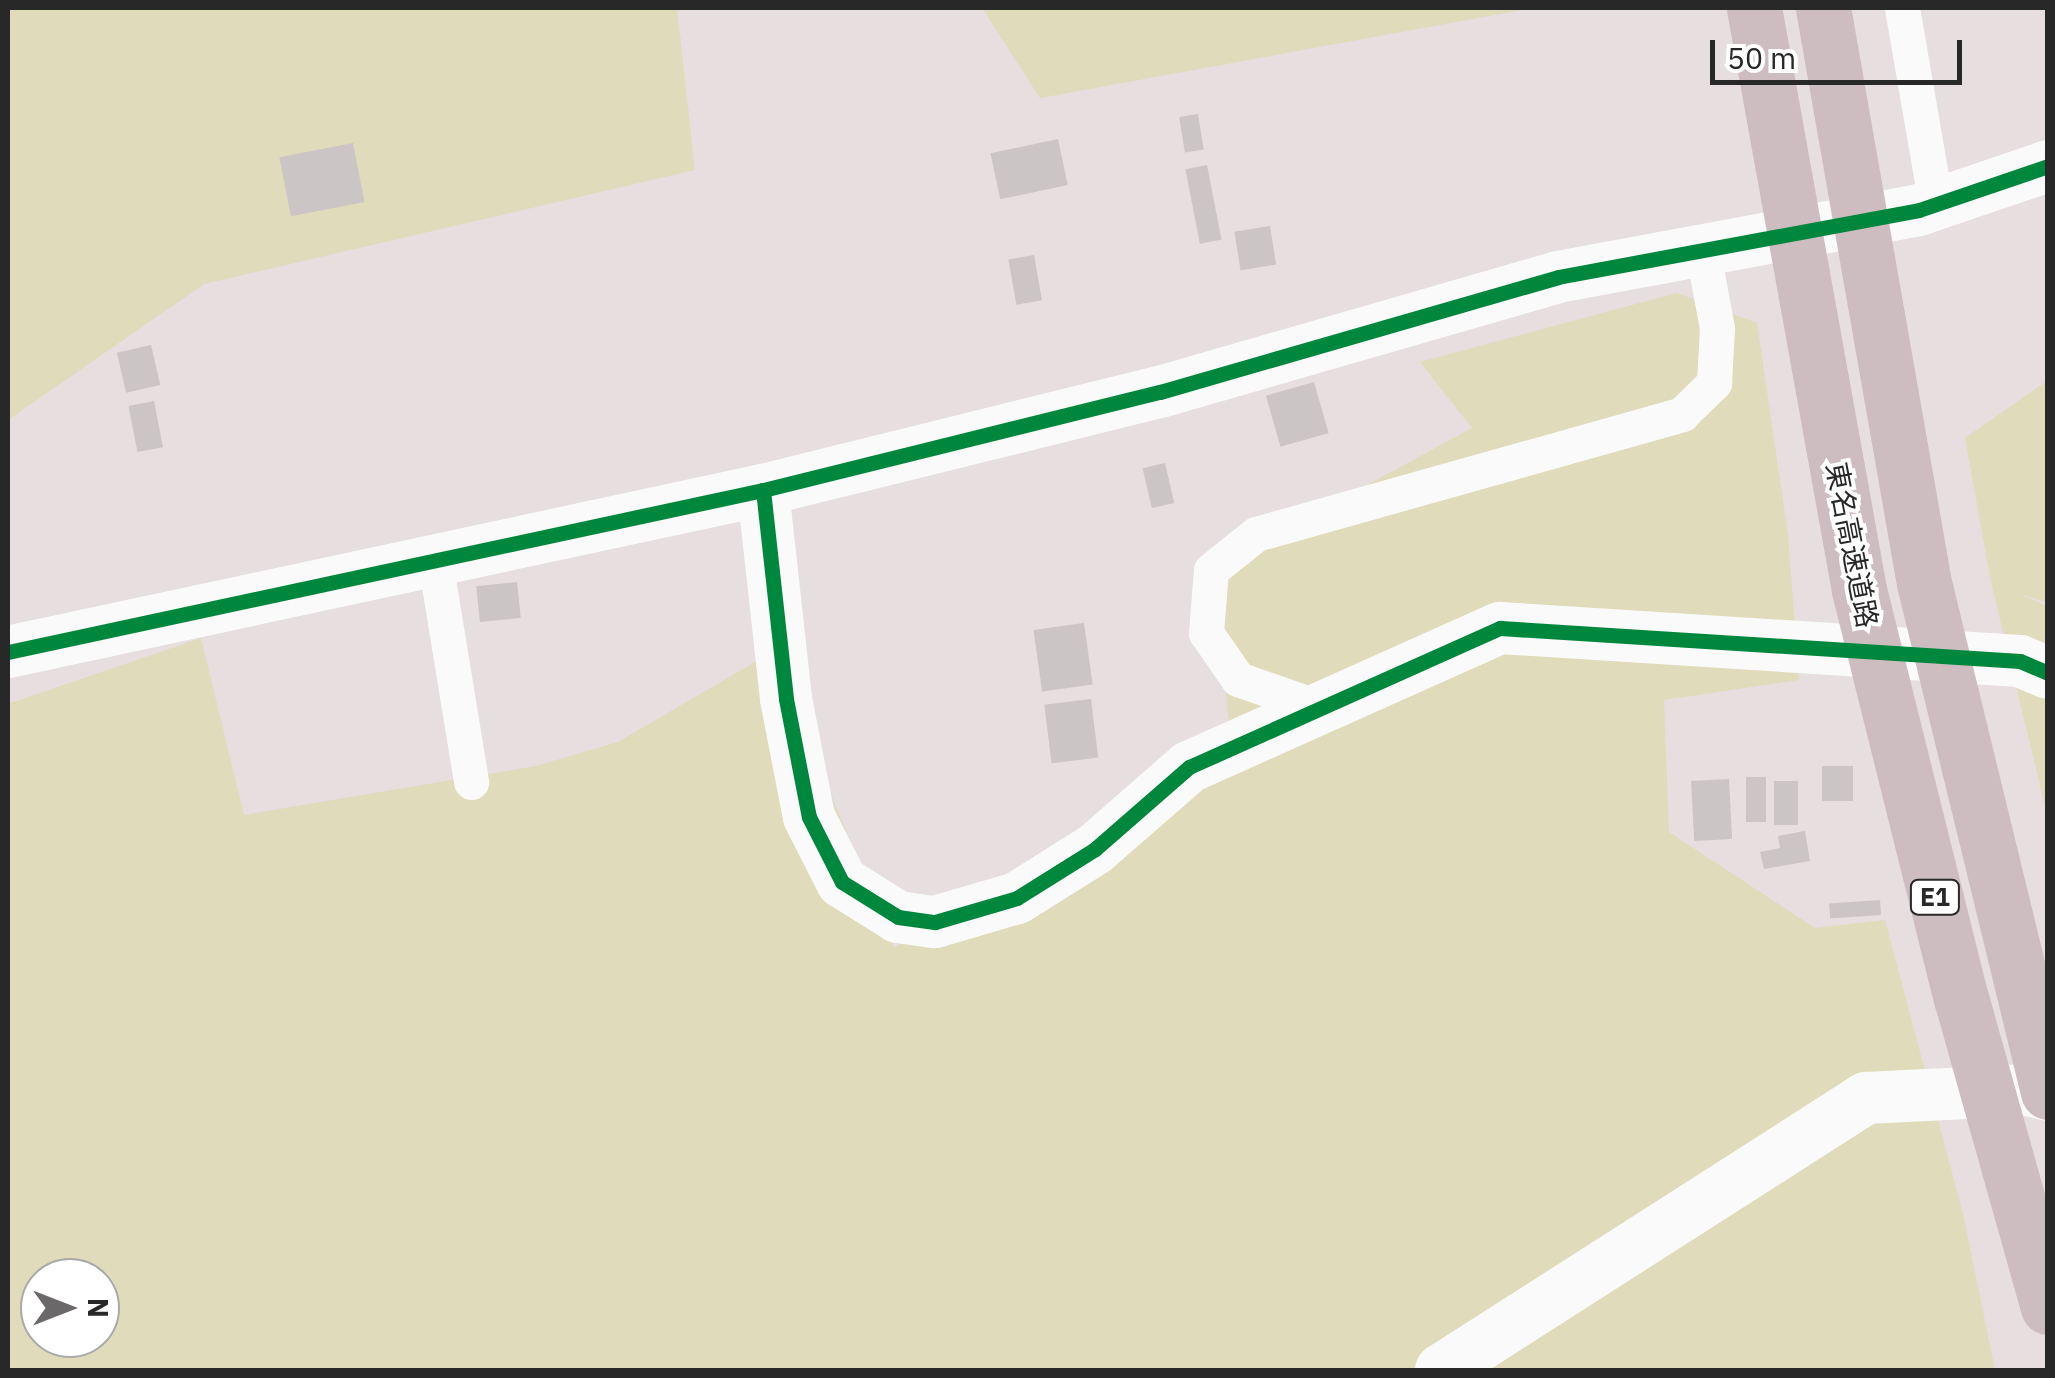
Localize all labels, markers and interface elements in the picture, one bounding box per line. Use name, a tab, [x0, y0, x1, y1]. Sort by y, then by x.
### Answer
scale bar	[1715, 20, 1968, 82]
text: 50 m	[1727, 38, 1796, 77]
street label: 東名高速道路	[1819, 459, 1885, 631]
road number: E1	[1908, 877, 1962, 917]
north arrow	[20, 1258, 120, 1358]
text: N	[80, 1298, 117, 1318]

